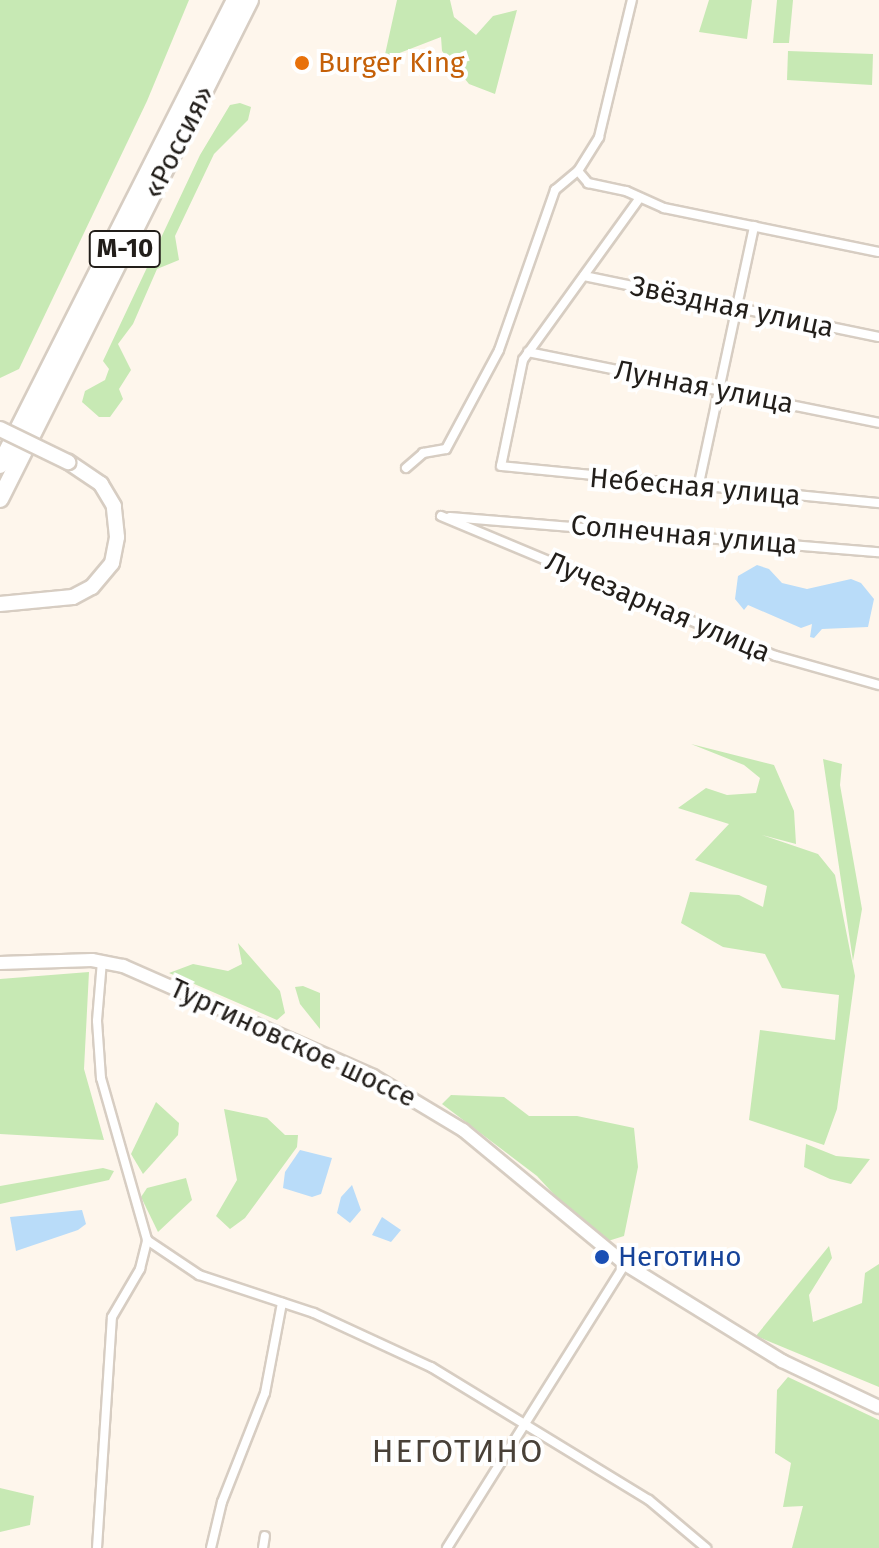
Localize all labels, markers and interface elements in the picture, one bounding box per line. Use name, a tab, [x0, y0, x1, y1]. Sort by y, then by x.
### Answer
place label: Burger King	[318, 46, 465, 80]
marker: Burger King	[293, 54, 311, 72]
street label: «Россия»	[136, 80, 222, 204]
road number: М-10	[87, 227, 163, 271]
street label: Звёздная улица	[627, 269, 837, 345]
street label: Лунная улица	[612, 353, 796, 421]
street label: Небесная улица	[588, 461, 802, 513]
street label: Солнечная улица	[569, 508, 799, 562]
street label: Лучезарная улица	[541, 545, 775, 669]
street label: Тургиновское шоссе	[165, 971, 421, 1115]
place label: Неготино	[618, 1240, 742, 1274]
marker: Неготино	[593, 1248, 611, 1266]
district label: НЕГОТИНО	[372, 1432, 544, 1470]

